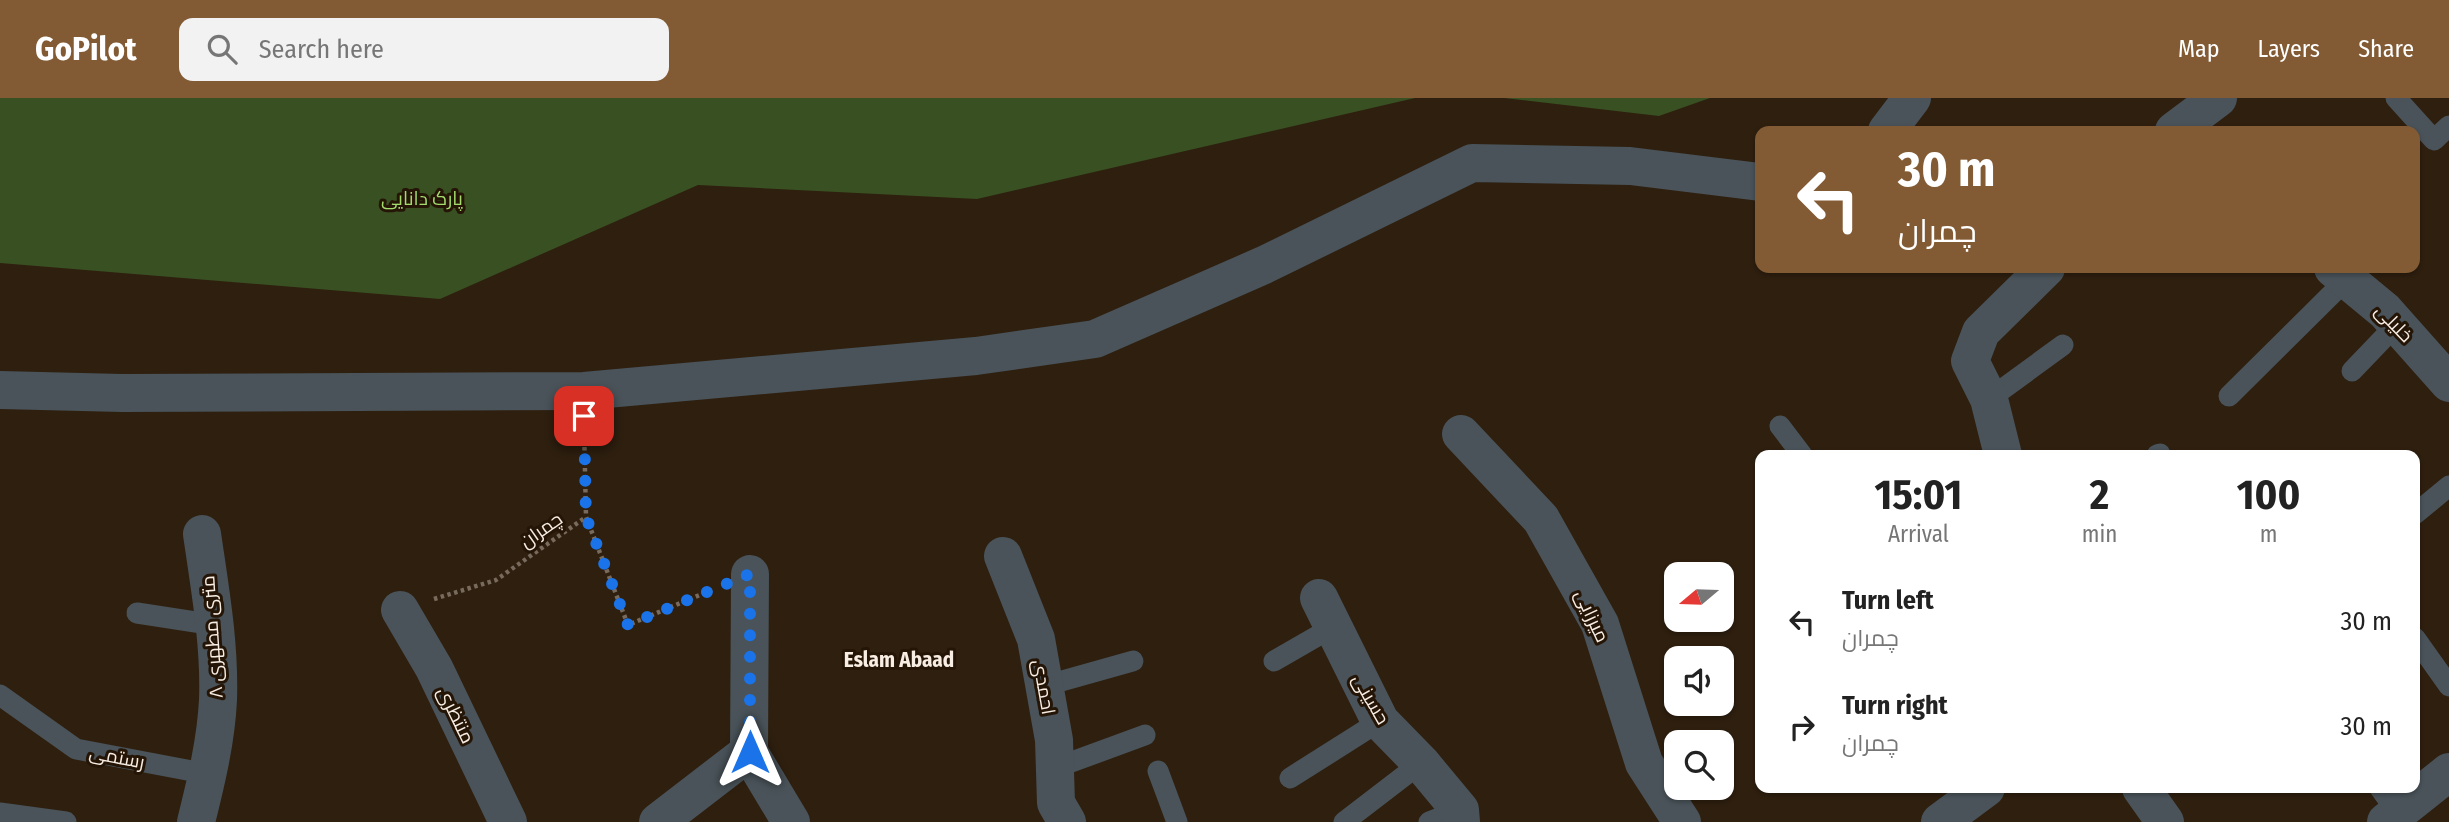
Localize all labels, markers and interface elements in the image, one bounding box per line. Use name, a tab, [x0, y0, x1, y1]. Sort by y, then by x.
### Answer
search box	[179, 18, 669, 81]
text: GoPilot	[35, 29, 137, 69]
icon: search	[203, 30, 241, 68]
text: Search here	[259, 34, 384, 65]
text: Map	[2178, 35, 2220, 63]
text: Layers	[2258, 35, 2320, 63]
text: Share	[2358, 35, 2414, 63]
text: 30 m	[1898, 140, 1996, 199]
icon: left	[1783, 154, 1874, 245]
park label: پارک دانایی	[381, 187, 463, 211]
text: چمران	[1898, 212, 1977, 250]
street label: خلیلی	[2370, 299, 2418, 347]
pin	[554, 386, 614, 446]
icon: arrive	[565, 397, 603, 435]
text: 15:01	[1874, 470, 1962, 520]
text: 2	[2090, 470, 2109, 520]
text: 100	[2237, 470, 2300, 520]
street label: چمران	[515, 507, 567, 554]
text: Arrival	[1888, 520, 1949, 548]
text: min	[2082, 520, 2117, 548]
text: m	[2260, 520, 2278, 548]
north arrow	[1664, 562, 1734, 632]
map controls	[1664, 562, 1734, 800]
street label: ۸ متری مطهری	[196, 575, 228, 699]
text: Turn left	[1842, 585, 1934, 616]
street label: میرزایی	[1570, 586, 1614, 646]
icon: left	[1783, 603, 1821, 641]
text: 30 m	[2341, 606, 2392, 637]
text: چمران	[1842, 624, 1899, 652]
button: sound	[1664, 646, 1734, 716]
district label: Eslam Abaad	[844, 647, 954, 673]
street label: احمدی	[1028, 658, 1060, 716]
street label: حسینی	[1347, 669, 1395, 729]
street label: منتظری	[432, 683, 480, 747]
text: Turn right	[1842, 690, 1948, 721]
icon: right	[1783, 708, 1821, 746]
text: 30 m	[2341, 711, 2392, 742]
position arrow	[713, 715, 787, 789]
text: چمران	[1842, 729, 1899, 757]
button: search	[1664, 730, 1734, 800]
street label: رستمی	[87, 740, 147, 774]

